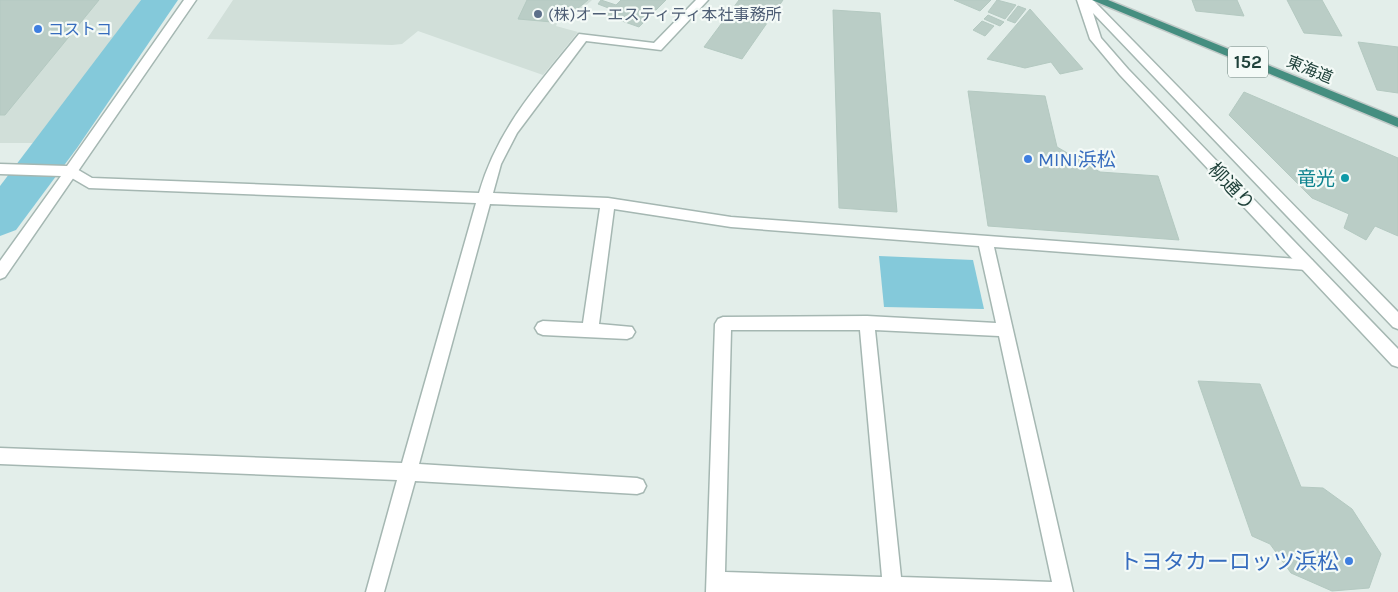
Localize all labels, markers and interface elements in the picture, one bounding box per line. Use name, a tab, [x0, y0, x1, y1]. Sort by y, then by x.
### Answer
place label: (株)オーエスティティ本社事務所	[548, 5, 781, 24]
marker: (株)オーエスティティ本社事務所	[532, 8, 544, 20]
place label: コストコ	[48, 20, 112, 39]
marker: コストコ	[32, 23, 44, 35]
road number: 152	[1228, 46, 1268, 78]
street label: 東海道	[1284, 52, 1336, 87]
place label: MINI浜松	[1038, 149, 1116, 171]
marker: MINI浜松	[1022, 153, 1034, 165]
street label: 柳通り	[1204, 159, 1259, 215]
place label: 竜光	[1297, 168, 1335, 190]
marker: 竜光	[1339, 172, 1351, 184]
place label: トヨタカーロッツ浜松	[1119, 549, 1339, 575]
marker: トヨタカーロッツ浜松	[1343, 555, 1355, 567]

